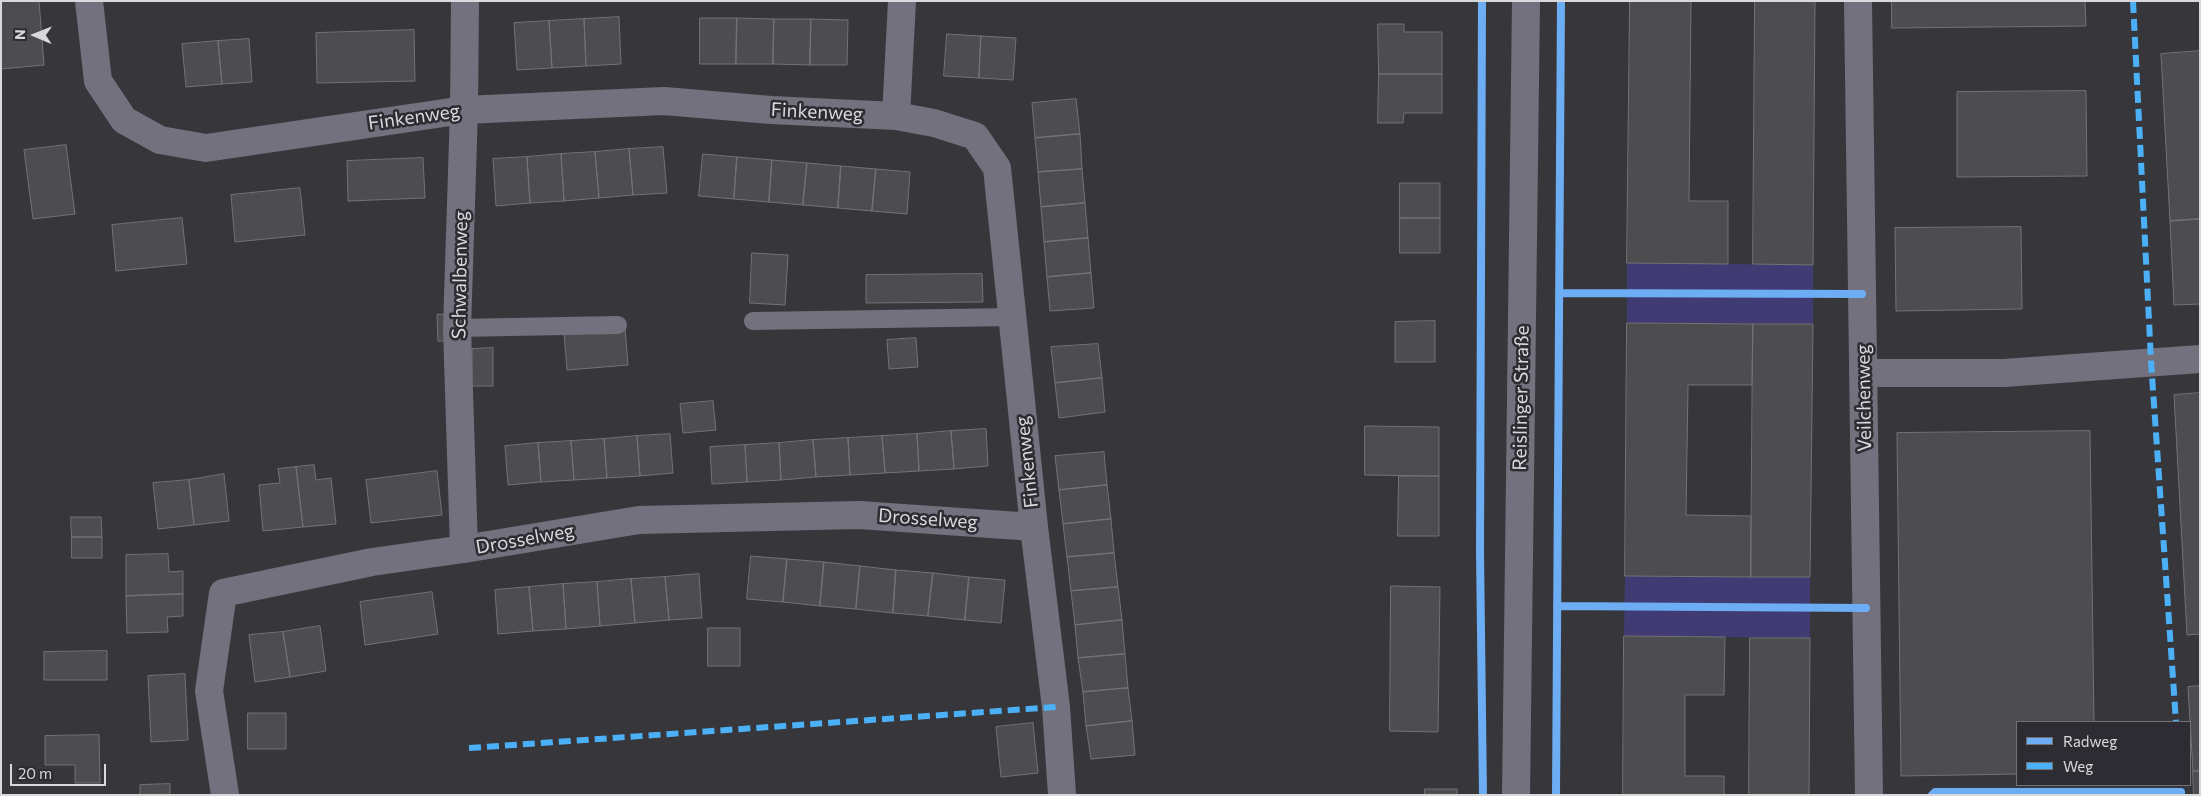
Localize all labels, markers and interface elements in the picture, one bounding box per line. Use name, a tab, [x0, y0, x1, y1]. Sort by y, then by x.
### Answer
north arrow	[10, 10, 60, 60]
text: N	[11, 29, 28, 40]
street label: Finkenweg	[770, 98, 864, 126]
street label: Finkenweg	[367, 99, 461, 135]
street label: Schwalbenweg	[447, 211, 473, 339]
street label: Reislinger Straße	[1508, 325, 1534, 471]
street label: Veilchenweg	[1852, 344, 1876, 452]
street label: Finkenweg	[1011, 415, 1043, 509]
street label: Drosselweg	[877, 504, 979, 534]
street label: Drosselweg	[474, 519, 576, 559]
legend	[2016, 721, 2191, 786]
text: Radweg	[2063, 732, 2117, 750]
scale bar	[12, 754, 109, 786]
text: Weg	[2063, 757, 2093, 775]
text: 20 m	[18, 764, 52, 782]

